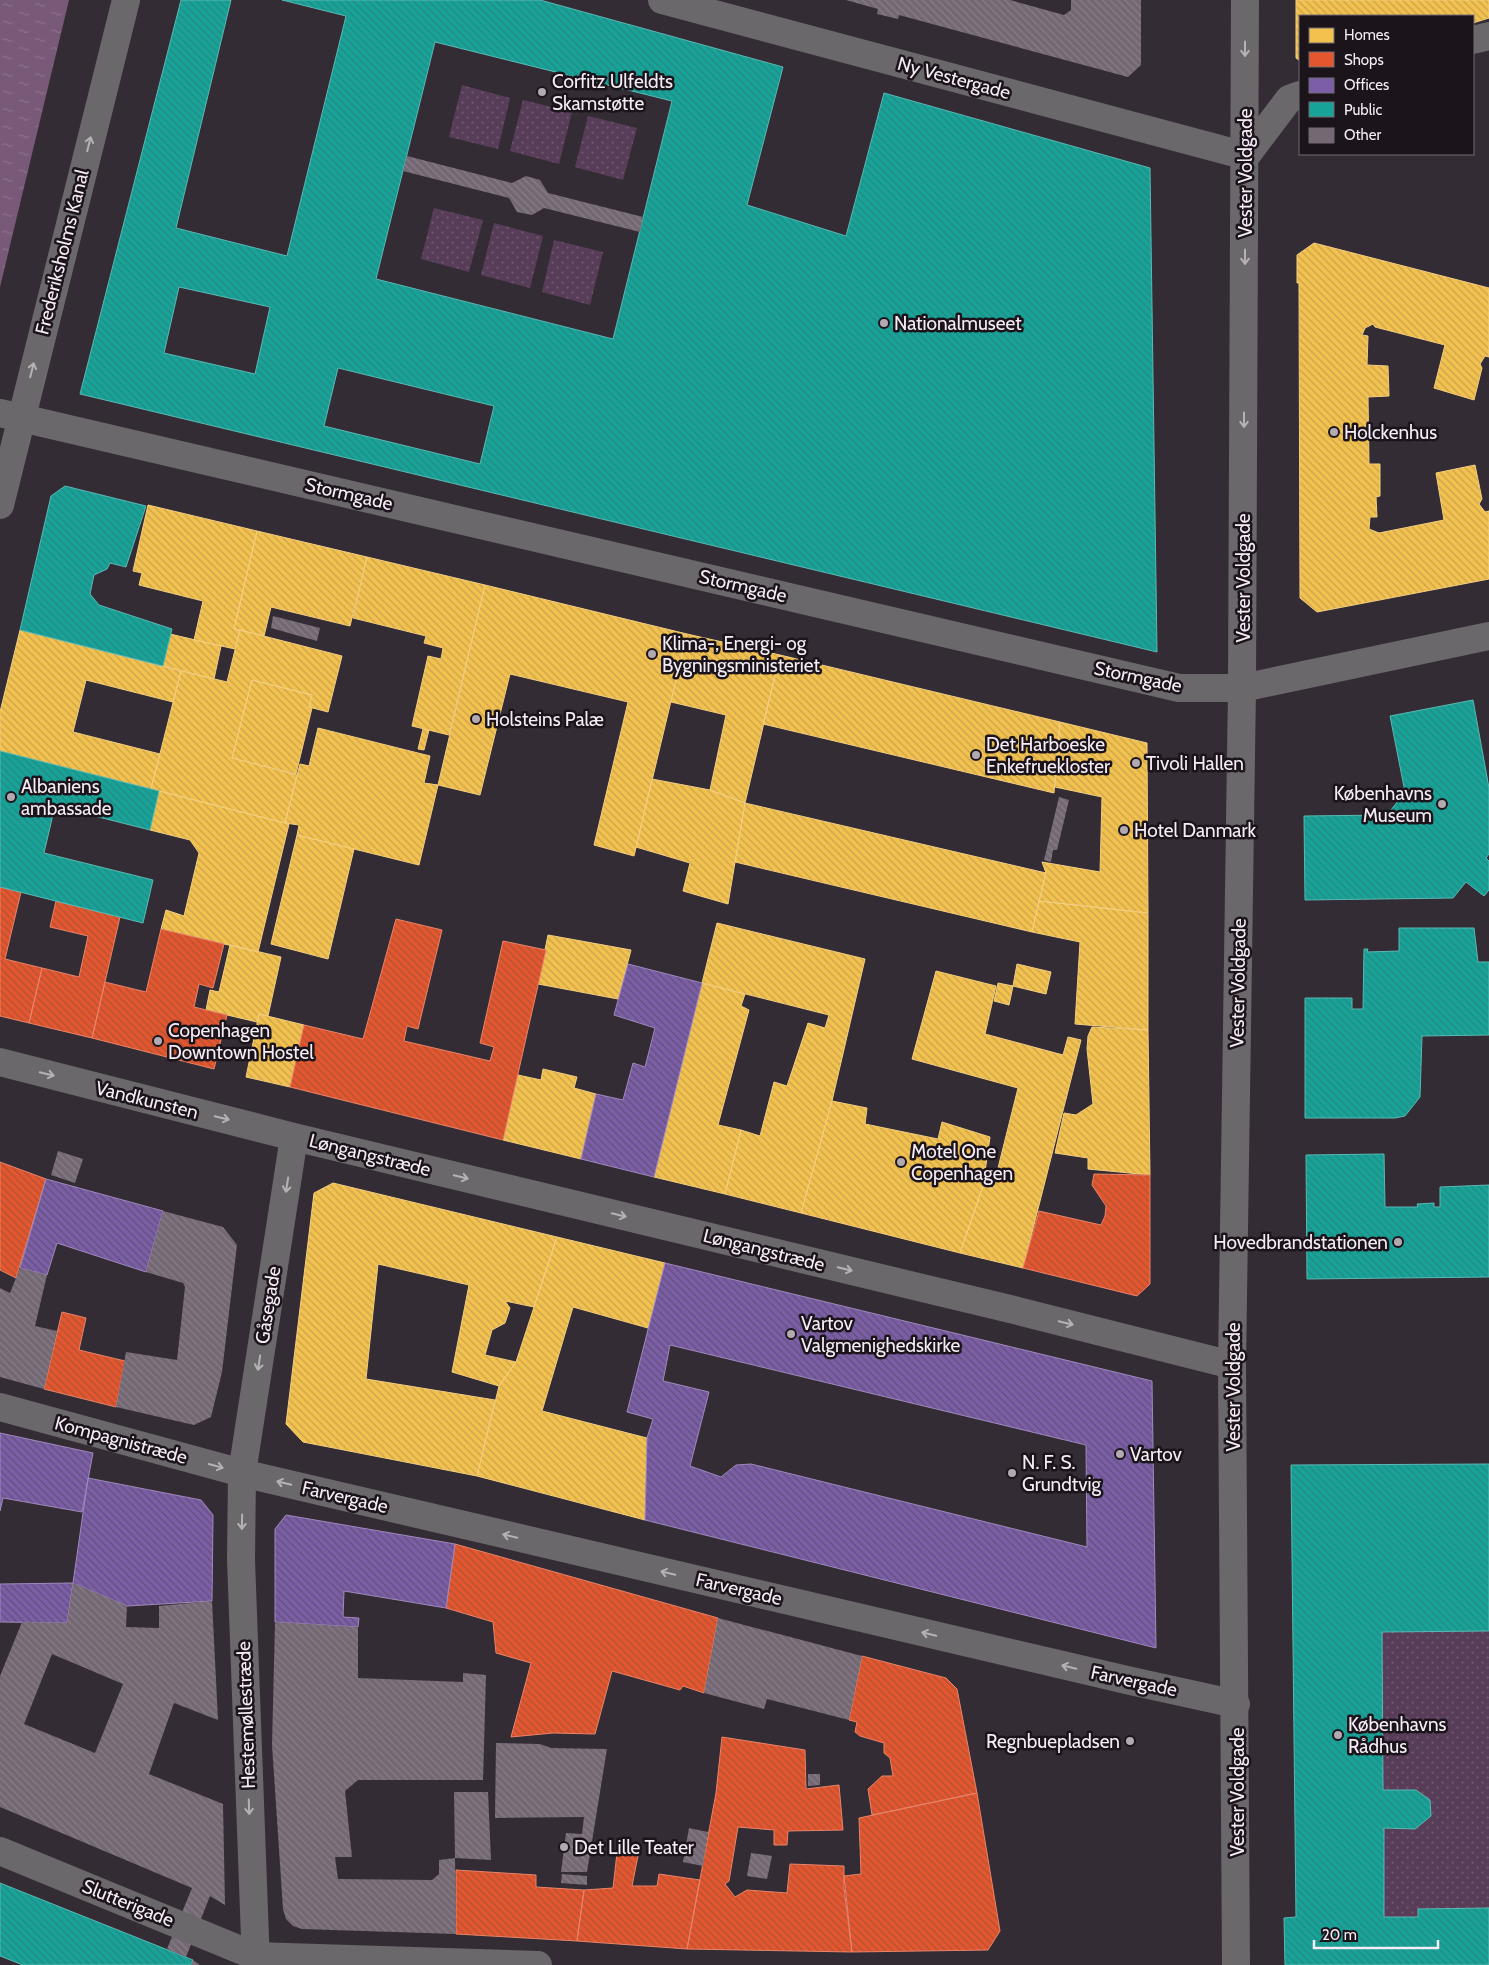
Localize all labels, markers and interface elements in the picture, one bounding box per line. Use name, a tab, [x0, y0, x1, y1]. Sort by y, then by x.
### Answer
legend	[1299, 15, 1474, 155]
text: Homes	[1344, 26, 1390, 44]
one-way arrow	[1240, 40, 1250, 56]
text: Shops	[1344, 51, 1384, 69]
street label: Ny Vestergade	[895, 52, 1013, 104]
place label: Corfitz Ulfeldts Skamstøtte	[552, 70, 673, 115]
text: Offices	[1344, 76, 1389, 94]
marker: Corfitz Ulfeldts Skamstøtte	[536, 86, 548, 98]
text: Public	[1344, 101, 1382, 119]
street label: Vester Voldgade	[1234, 108, 1257, 238]
text: Other	[1344, 126, 1381, 144]
one-way arrow	[85, 137, 94, 153]
street label: Frederiksholms Kanal	[30, 167, 94, 337]
one-way arrow	[1240, 248, 1250, 265]
place label: Nationalmuseet	[894, 312, 1022, 335]
marker: Nationalmuseet	[878, 317, 890, 329]
one-way arrow	[28, 362, 37, 378]
one-way arrow	[1239, 411, 1249, 427]
place label: Holckenhus	[1344, 421, 1437, 444]
marker: Holckenhus	[1328, 426, 1340, 438]
street label: Stormgade	[303, 473, 395, 515]
street label: Vester Voldgade	[1232, 513, 1255, 643]
street label: Stormgade	[697, 565, 789, 607]
place label: Klima-, Energi- og Bygningsministeriet	[662, 632, 821, 677]
marker: Klima-, Energi- og Bygningsministeriet	[646, 648, 658, 660]
street label: Stormgade	[1092, 656, 1184, 698]
place label: Holsteins Palæ	[486, 708, 604, 731]
marker: Holsteins Palæ	[470, 713, 482, 725]
place label: Det Harboeske Enkefruekloster	[986, 733, 1110, 778]
marker: Det Harboeske Enkefruekloster	[970, 749, 982, 761]
place label: Tivoli Hallen	[1146, 752, 1244, 775]
marker: Tivoli Hallen	[1130, 757, 1142, 769]
place label: Albaniens ambassade	[21, 775, 112, 820]
place label: Københavns Museum	[1334, 782, 1432, 827]
marker: Albaniens ambassade	[5, 791, 17, 803]
marker: Københavns Museum	[1436, 798, 1448, 810]
place label: Hotel Danmark	[1134, 819, 1256, 842]
marker: Hotel Danmark	[1118, 824, 1130, 836]
street label: Vester Voldgade	[1225, 918, 1251, 1048]
place label: Copenhagen Downtown Hostel	[168, 1019, 314, 1064]
marker: Copenhagen Downtown Hostel	[152, 1035, 164, 1047]
one-way arrow	[39, 1070, 55, 1079]
street label: Vandkunsten	[93, 1076, 201, 1124]
one-way arrow	[213, 1114, 229, 1124]
street label: Løngangstræde	[307, 1129, 433, 1181]
place label: Motel One Copenhagen	[911, 1140, 1013, 1185]
marker: Motel One Copenhagen	[895, 1156, 907, 1168]
one-way arrow	[452, 1173, 468, 1182]
one-way arrow	[281, 1177, 291, 1193]
one-way arrow	[610, 1211, 626, 1220]
street label: Løngangstræde	[701, 1224, 827, 1276]
place label: Hovedbrandstationen	[1213, 1231, 1388, 1254]
marker: Hovedbrandstationen	[1392, 1236, 1404, 1248]
street label: Gåsegade	[251, 1264, 286, 1345]
one-way arrow	[836, 1265, 852, 1274]
place label: Vartov Valgmenighedskirke	[801, 1312, 960, 1357]
one-way arrow	[1057, 1319, 1073, 1328]
street label: Vester Voldgade	[1222, 1322, 1245, 1452]
marker: Vartov Valgmenighedskirke	[785, 1328, 797, 1340]
one-way arrow	[254, 1355, 264, 1371]
street label: Kompagnistræde	[52, 1411, 190, 1469]
place label: Vartov	[1130, 1443, 1183, 1466]
marker: Vartov	[1114, 1448, 1126, 1460]
place label: N. F. S. Grundtvig	[1022, 1451, 1102, 1496]
one-way arrow	[207, 1462, 223, 1471]
marker: N. F. S. Grundtvig	[1006, 1467, 1018, 1479]
street label: Farvergade	[300, 1476, 391, 1518]
one-way arrow	[276, 1478, 292, 1487]
one-way arrow	[237, 1514, 246, 1530]
one-way arrow	[503, 1531, 519, 1540]
one-way arrow	[661, 1568, 677, 1577]
street label: Farvergade	[694, 1568, 785, 1610]
one-way arrow	[921, 1629, 937, 1638]
street label: Hestemøllestræde	[232, 1641, 260, 1789]
street label: Farvergade	[1089, 1661, 1180, 1701]
one-way arrow	[1061, 1662, 1077, 1671]
place label: Københavns Rådhus	[1348, 1713, 1446, 1758]
street label: Vester Voldgade	[1226, 1727, 1249, 1857]
marker: Københavns Rådhus	[1332, 1729, 1344, 1741]
place label: Regnbuepladsen	[986, 1730, 1120, 1753]
marker: Regnbuepladsen	[1124, 1735, 1136, 1747]
one-way arrow	[245, 1799, 254, 1815]
place label: Det Lille Teater	[574, 1836, 694, 1859]
marker: Det Lille Teater	[558, 1841, 570, 1853]
street label: Slutterigade	[79, 1874, 177, 1932]
scale bar	[1314, 1918, 1438, 1950]
text: 20 m	[1322, 1926, 1357, 1944]

